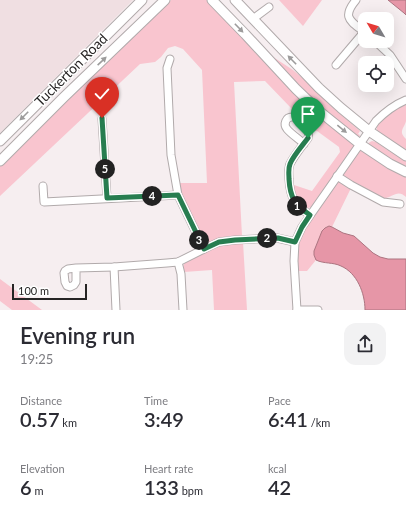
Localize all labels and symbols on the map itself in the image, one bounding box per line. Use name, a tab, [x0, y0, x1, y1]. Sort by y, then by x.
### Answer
north arrow	[358, 12, 394, 48]
one-way arrow	[235, 23, 244, 33]
street label: Tuckerton Road	[31, 30, 111, 110]
one-way arrow	[287, 55, 297, 65]
one-way arrow	[97, 56, 107, 65]
pin	[85, 77, 119, 118]
pin	[291, 97, 325, 138]
one-way arrow	[20, 111, 29, 121]
one-way arrow	[336, 125, 347, 133]
pin: 5	[95, 159, 115, 179]
pin: 4	[142, 186, 162, 206]
pin: 1	[287, 196, 307, 216]
pin: 2	[257, 228, 277, 248]
pin: 3	[189, 230, 209, 250]
scale bar	[12, 282, 87, 301]

